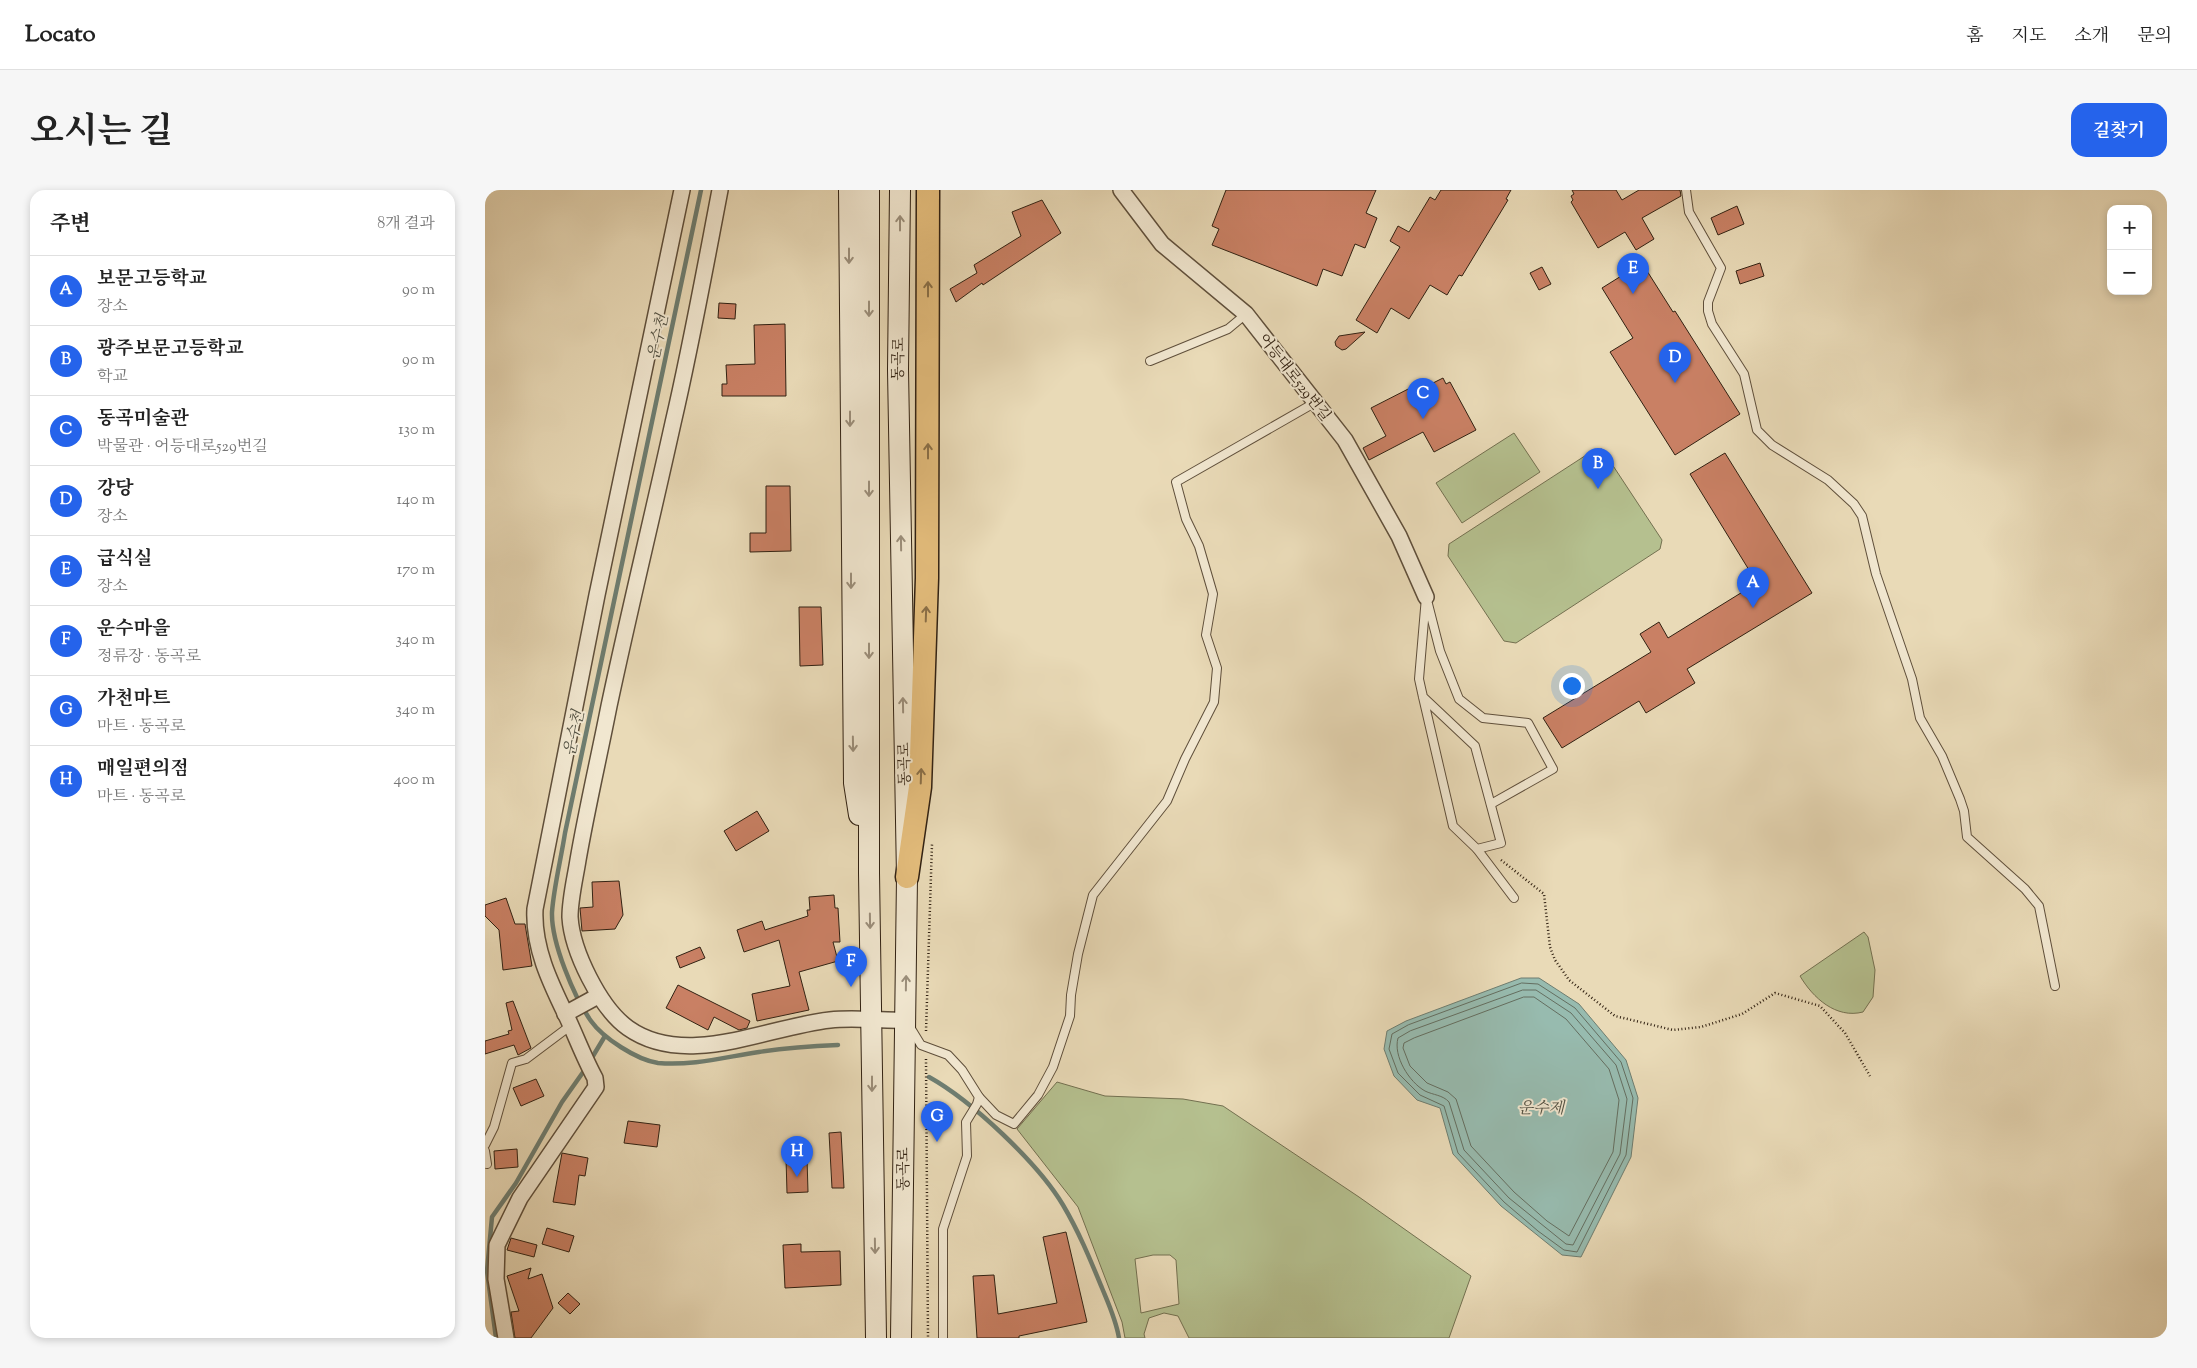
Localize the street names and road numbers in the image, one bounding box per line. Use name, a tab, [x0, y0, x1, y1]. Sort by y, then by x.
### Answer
street label: 어등대로529번길	[1253, 330, 1335, 426]
street label: 동곡로	[889, 337, 910, 381]
street label: 동곡로	[895, 742, 916, 786]
street label: 동곡로	[894, 1147, 915, 1191]

